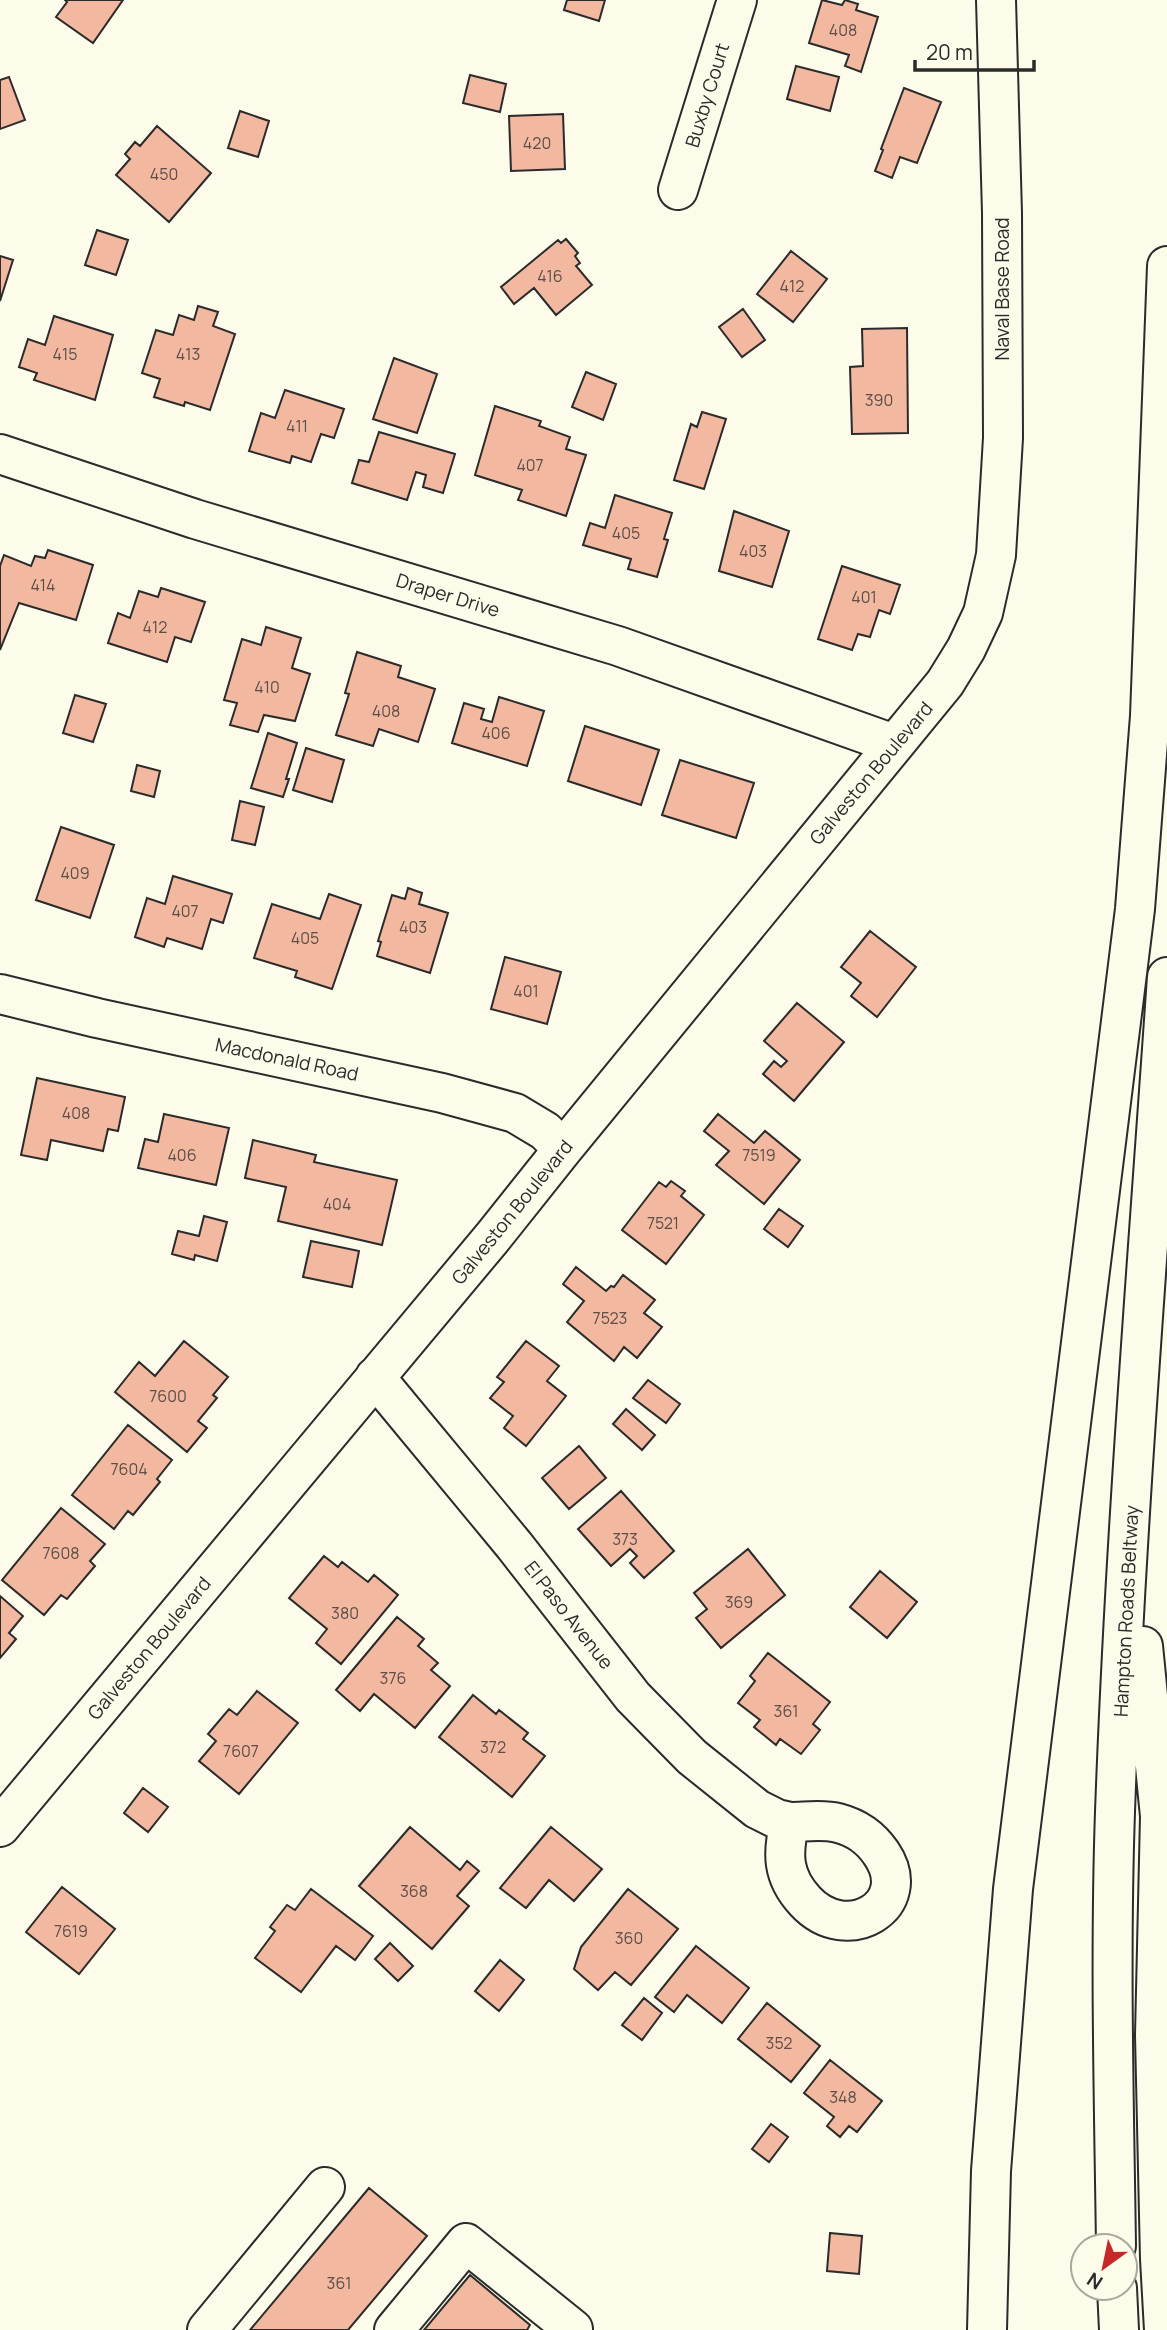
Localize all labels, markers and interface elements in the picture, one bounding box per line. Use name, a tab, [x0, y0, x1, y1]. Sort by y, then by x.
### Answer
house number: 408	[829, 19, 857, 41]
scale bar	[915, 28, 1034, 72]
text: 20 m	[926, 38, 973, 66]
street label: Buxby Court	[679, 40, 735, 150]
house number: 420	[523, 132, 551, 154]
house number: 450	[150, 163, 178, 185]
street label: Naval Base Road	[989, 217, 1015, 361]
house number: 416	[537, 265, 563, 287]
house number: 412	[780, 275, 804, 297]
house number: 415	[53, 343, 77, 365]
house number: 413	[176, 343, 200, 365]
house number: 390	[865, 389, 893, 411]
house number: 411	[286, 415, 308, 437]
house number: 407	[516, 454, 544, 476]
house number: 405	[612, 522, 640, 544]
house number: 403	[739, 540, 767, 562]
street label: Draper Drive	[393, 567, 503, 623]
house number: 414	[30, 574, 56, 596]
house number: 401	[851, 586, 877, 608]
house number: 412	[143, 616, 167, 638]
house number: 410	[254, 676, 280, 698]
street label: Galveston Boulevard	[803, 696, 939, 850]
house number: 408	[372, 700, 400, 722]
house number: 406	[481, 722, 511, 744]
house number: 409	[60, 862, 90, 884]
house number: 407	[171, 900, 199, 922]
house number: 403	[399, 916, 427, 938]
house number: 405	[291, 927, 319, 949]
house number: 401	[513, 980, 539, 1002]
street label: Macdonald Road	[213, 1031, 361, 1087]
house number: 408	[62, 1102, 90, 1124]
street label: Galveston Boulevard	[446, 1134, 578, 1290]
house number: 406	[167, 1144, 197, 1166]
house number: 7519	[742, 1144, 776, 1166]
house number: 404	[323, 1193, 351, 1215]
house number: 7521	[647, 1212, 679, 1234]
house number: 7523	[593, 1307, 627, 1329]
house number: 7600	[149, 1385, 187, 1407]
house number: 7604	[110, 1458, 148, 1480]
street label: Hampton Roads Beltway	[1107, 1504, 1145, 1718]
house number: 373	[612, 1528, 638, 1550]
house number: 7608	[42, 1542, 80, 1564]
street label: El Paso Avenue	[519, 1555, 619, 1675]
street label: Galveston Boulevard	[81, 1571, 217, 1725]
house number: 369	[725, 1591, 753, 1613]
house number: 380	[331, 1602, 359, 1624]
house number: 376	[380, 1667, 406, 1689]
house number: 361	[774, 1700, 798, 1722]
house number: 372	[480, 1736, 506, 1758]
house number: 7607	[223, 1740, 259, 1762]
house number: 368	[400, 1880, 428, 1902]
house number: 7619	[54, 1920, 88, 1942]
house number: 360	[615, 1927, 643, 1949]
house number: 352	[766, 2032, 792, 2054]
house number: 348	[829, 2086, 857, 2108]
north arrow	[1069, 2232, 1139, 2302]
text: N	[1082, 2267, 1108, 2296]
house number: 361	[327, 2272, 351, 2294]

